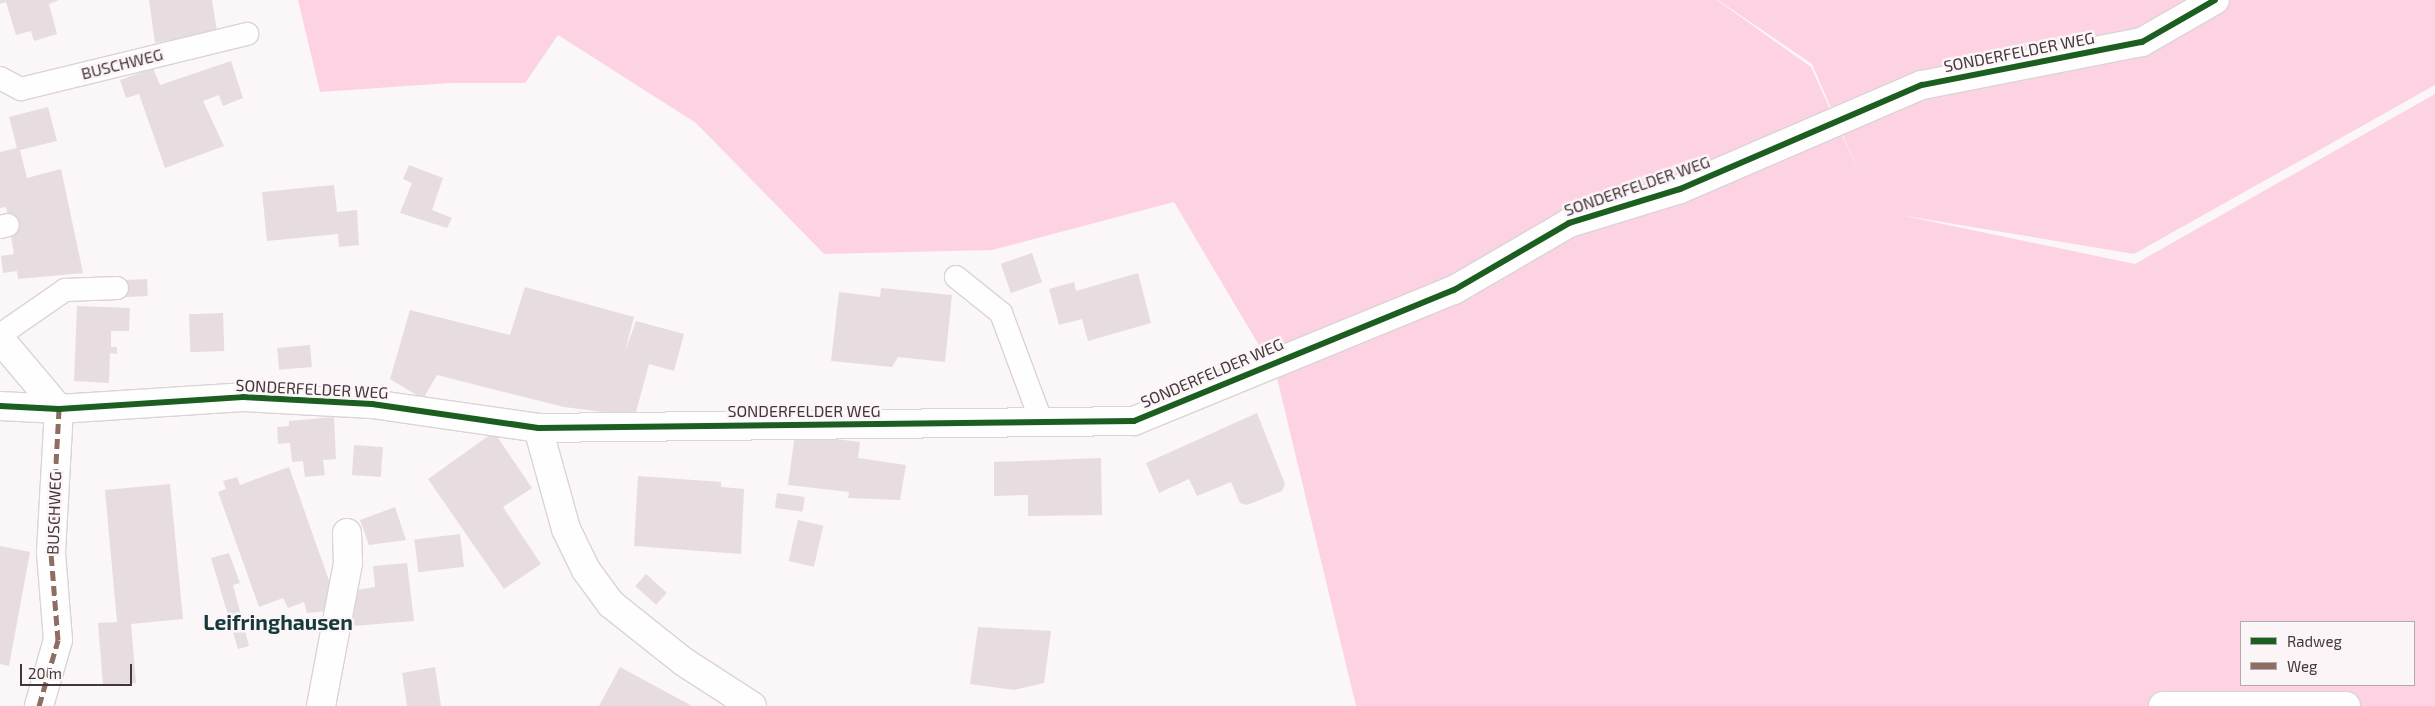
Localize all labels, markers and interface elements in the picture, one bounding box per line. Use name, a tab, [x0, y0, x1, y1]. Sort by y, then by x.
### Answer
street label: SONDERFELDER WEG	[1942, 28, 2096, 76]
street label: BUSCHWEG	[79, 45, 165, 83]
street label: SONDERFELDER WEG	[1561, 152, 1713, 220]
street label: SONDERFELDER WEG	[1138, 334, 1286, 412]
street label: SONDERFELDER WEG	[235, 375, 389, 403]
street label: SONDERFELDER WEG	[727, 401, 881, 421]
street label: BUSCHWEG	[43, 471, 65, 555]
district label: Leifringhausen	[203, 609, 353, 635]
legend	[2240, 621, 2415, 686]
text: Radweg	[2287, 632, 2342, 650]
scale bar	[22, 654, 135, 686]
text: Weg	[2287, 657, 2317, 675]
text: 20 m	[28, 664, 62, 682]

